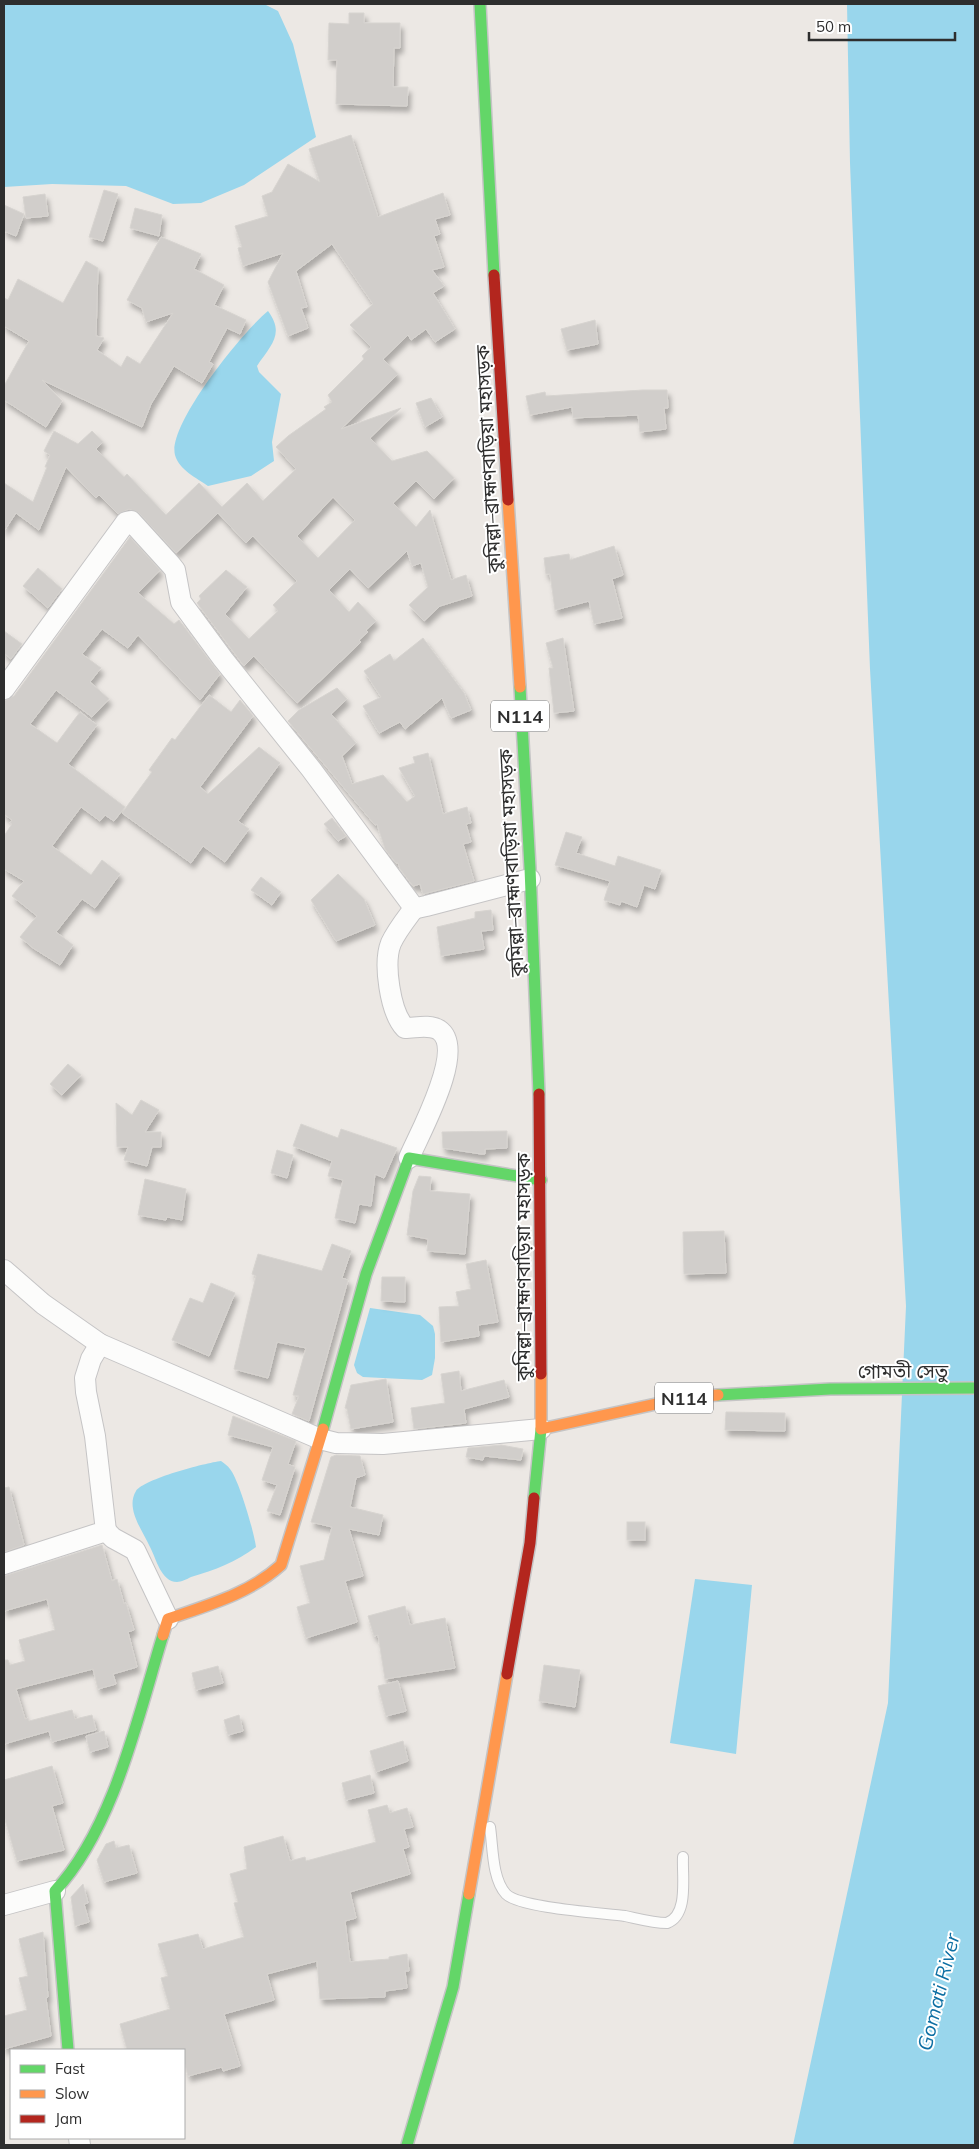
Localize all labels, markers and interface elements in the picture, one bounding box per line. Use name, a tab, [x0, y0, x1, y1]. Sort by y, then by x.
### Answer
scale bar	[809, 10, 955, 42]
text: 50 m	[816, 17, 851, 36]
street label: কুমিল্লা–ব্রাহ্মণবাড়িয়া মহাসড়ক	[470, 344, 506, 575]
road number: N114	[491, 700, 549, 731]
street label: কুমিল্লা–ব্রাহ্মণবাড়িয়া মহাসড়ক	[493, 748, 529, 979]
street label: কুমিল্লা–ব্রাহ্মণবাড়িয়া মহাসড়ক	[511, 1152, 535, 1382]
street label: গোমতী সেতু	[858, 1359, 949, 1383]
road number: N114	[655, 1382, 713, 1414]
water label: Gomati River	[911, 1930, 965, 2053]
legend	[10, 2049, 185, 2139]
text: Fast	[55, 2059, 85, 2078]
text: Slow	[55, 2084, 89, 2103]
text: Jam	[55, 2109, 82, 2128]

